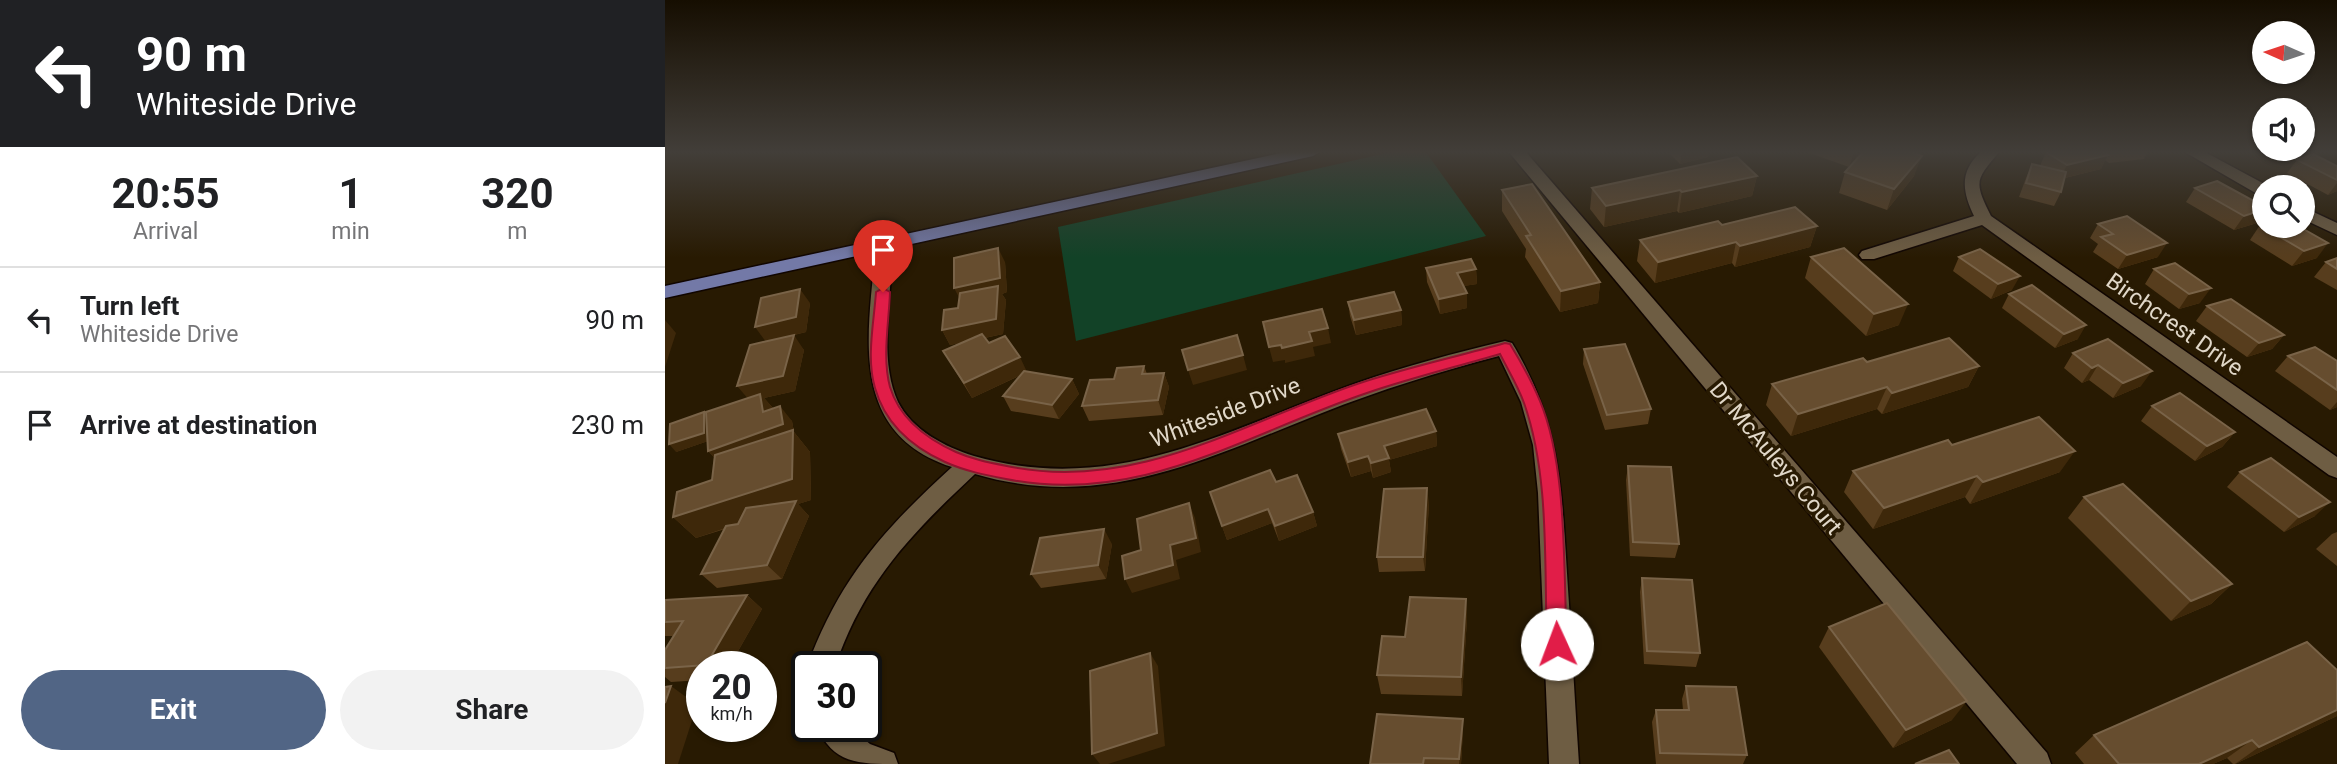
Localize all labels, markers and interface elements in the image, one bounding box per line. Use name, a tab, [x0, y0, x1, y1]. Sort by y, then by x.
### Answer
north arrow	[2252, 21, 2315, 84]
map controls	[2252, 21, 2315, 238]
text: 90 m	[136, 26, 247, 83]
icon: left	[21, 28, 112, 119]
text: Whiteside Drive	[136, 85, 356, 123]
button: sound	[2252, 98, 2315, 161]
text: 20:55	[112, 169, 220, 218]
text: 1	[338, 169, 363, 218]
text: 320	[481, 169, 554, 218]
button: search	[2252, 175, 2315, 238]
text: Arrival	[133, 218, 198, 245]
text: min	[331, 218, 370, 245]
text: m	[507, 218, 527, 245]
pin	[853, 220, 913, 292]
icon: arrive	[864, 231, 902, 269]
street label: Birchcrest Drive	[2101, 267, 2248, 382]
text: Turn left	[80, 291, 179, 321]
icon: left	[21, 301, 59, 339]
text: 90 m	[586, 305, 644, 335]
text: Whiteside Drive	[80, 321, 238, 348]
street label: Whiteside Drive	[1146, 371, 1304, 453]
street label: Dr McAuleys Court	[1704, 376, 1847, 540]
icon: arrive	[21, 406, 59, 444]
text: Arrive at destination	[80, 410, 317, 440]
text: 230 m	[571, 410, 644, 440]
position arrow	[1520, 607, 1594, 681]
speed limit sign: 30	[791, 651, 882, 742]
text: 20	[711, 667, 752, 708]
button: Exit	[21, 670, 326, 750]
button: Share	[340, 670, 644, 750]
text: km/h	[710, 703, 753, 724]

